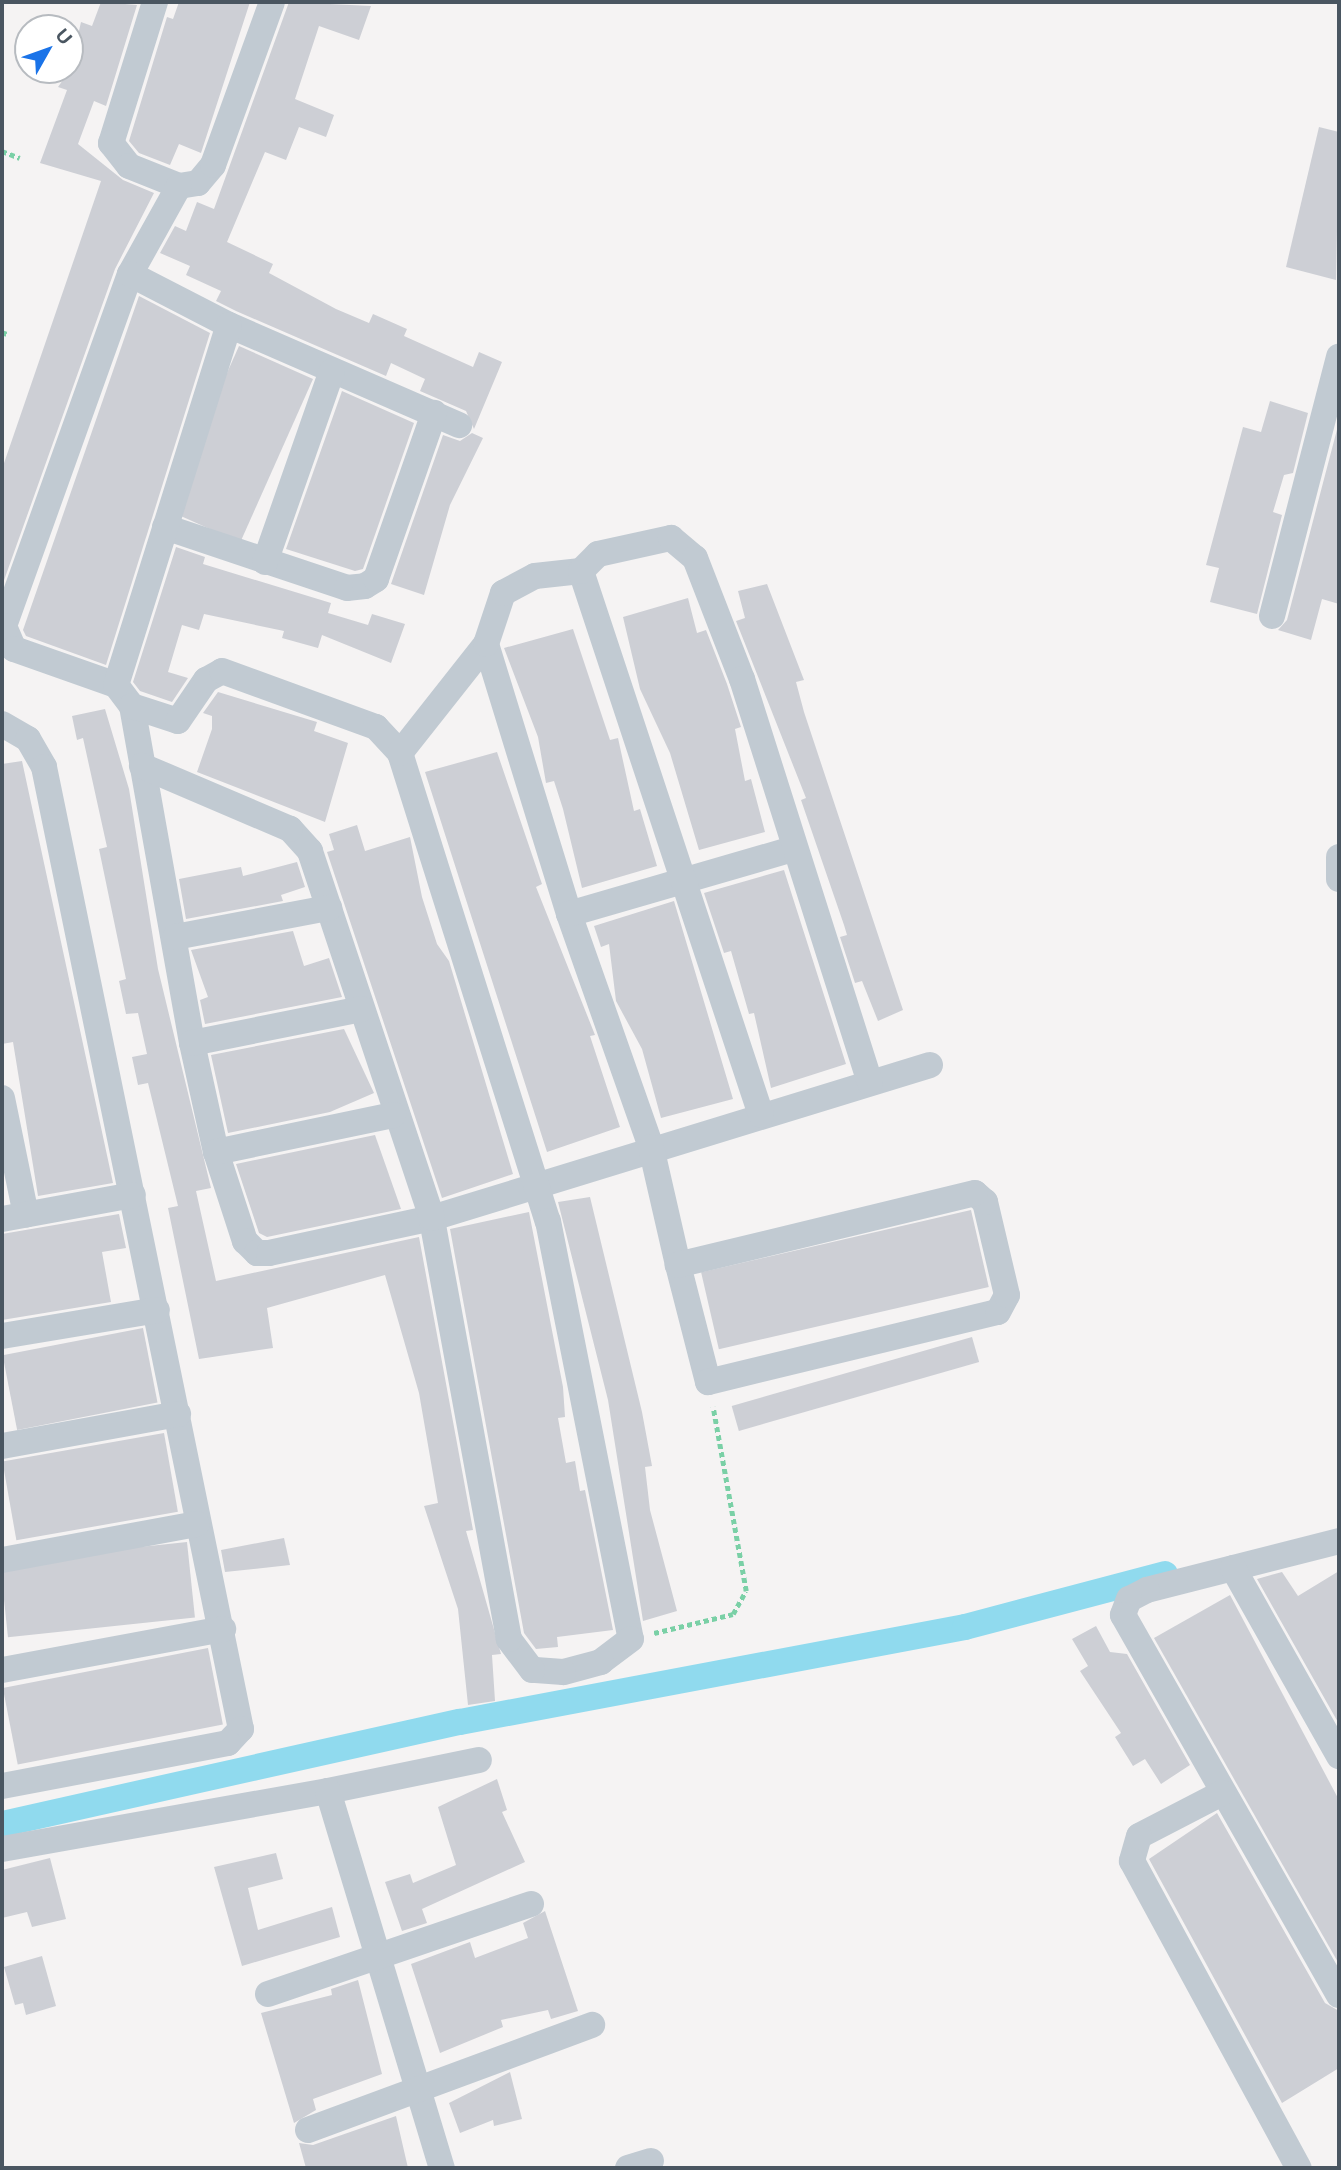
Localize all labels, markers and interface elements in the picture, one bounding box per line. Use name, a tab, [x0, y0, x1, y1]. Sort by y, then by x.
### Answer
north arrow	[14, 14, 84, 84]
text: U	[51, 24, 76, 48]

